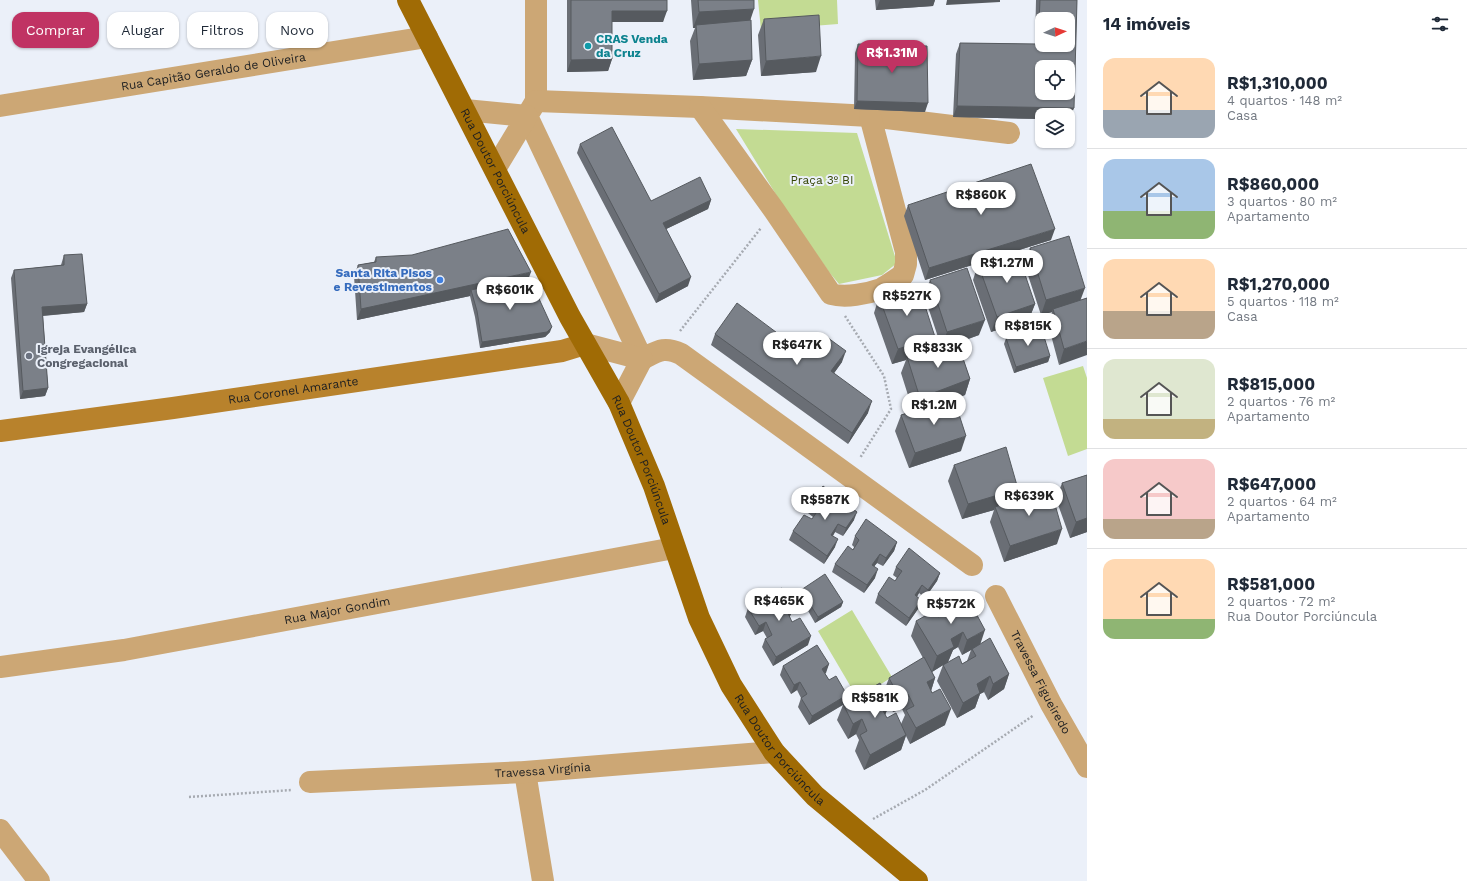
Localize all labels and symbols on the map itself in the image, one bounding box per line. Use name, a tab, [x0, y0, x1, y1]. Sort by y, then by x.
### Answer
north arrow	[1035, 12, 1075, 52]
place label: CRAS Venda da Cruz	[596, 32, 668, 60]
pin: R$1.31M	[855, 40, 929, 74]
marker: CRAS Venda da Cruz	[583, 41, 593, 51]
street label: Rua Capitão Geraldo de Oliveira	[120, 50, 307, 93]
street label: Rua Doutor Porciúncula	[458, 106, 533, 236]
park label: Praça 3º BI	[791, 173, 853, 187]
pin: R$860K	[948, 182, 1014, 216]
pin: R$1.27M	[970, 250, 1044, 284]
place label: Santa Rita Pisos e Revestimentos	[334, 266, 433, 294]
marker: Santa Rita Pisos e Revestimentos	[435, 275, 445, 285]
pin: R$601K	[477, 277, 543, 311]
pin: R$527K	[874, 283, 940, 317]
pin: R$815K	[995, 313, 1061, 347]
pin: R$647K	[764, 332, 830, 366]
pin: R$833K	[905, 335, 971, 369]
place label: Igreja Evangélica Congregacional	[37, 342, 137, 370]
marker: Igreja Evangélica Congregacional	[24, 351, 34, 361]
street label: Rua Coronel Amarante	[227, 374, 359, 407]
street label: Rua Doutor Porciúncula	[609, 392, 674, 527]
pin: R$1.2M	[901, 392, 967, 426]
pin: R$639K	[996, 483, 1062, 517]
pin: R$587K	[792, 487, 858, 521]
pin: R$465K	[746, 588, 812, 622]
pin: R$572K	[918, 591, 984, 625]
street label: Rua Major Gondim	[283, 594, 391, 627]
street label: Travessa Figueiredo	[1008, 628, 1074, 736]
pin: R$581K	[842, 685, 908, 719]
street label: Rua Doutor Porciúncula	[732, 691, 828, 808]
street label: Travessa Virgínia	[494, 760, 592, 780]

